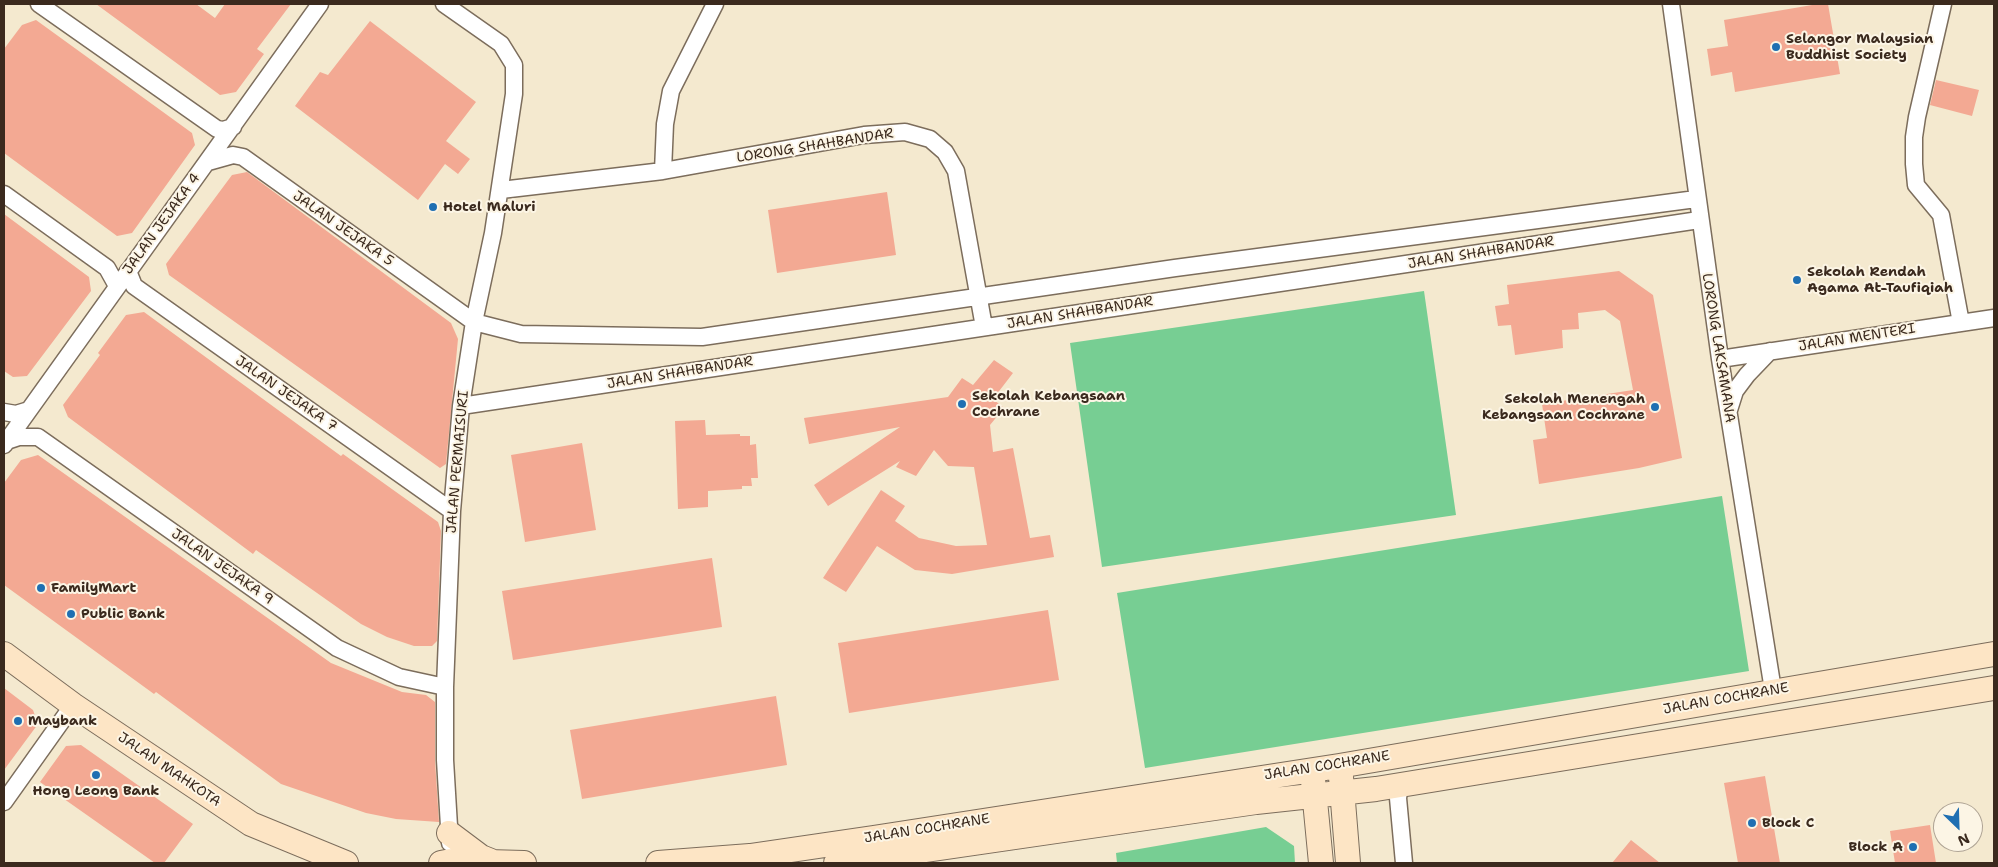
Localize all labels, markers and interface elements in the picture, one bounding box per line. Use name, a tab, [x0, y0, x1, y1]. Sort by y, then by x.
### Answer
place label: Selangor Malaysian Buddhist Society	[1786, 31, 1933, 64]
marker: Selangor Malaysian Buddhist Society	[1770, 41, 1782, 53]
street label: LORONG SHAHBANDAR	[735, 125, 895, 167]
street label: JALAN JEJAKA 4	[120, 170, 204, 278]
street label: JALAN JEJAKA 5	[289, 188, 397, 270]
place label: Hotel Maluri	[443, 199, 536, 215]
marker: Hotel Maluri	[427, 201, 439, 213]
street label: JALAN SHAHBANDAR	[1407, 233, 1555, 273]
place label: Sekolah Rendah Agama At-Taufiqiah	[1807, 264, 1953, 296]
street label: LORONG LAKSAMANA	[1698, 272, 1738, 424]
marker: Sekolah Rendah Agama At-Taufiqiah	[1791, 274, 1803, 286]
street label: JALAN SHAHBANDAR	[1006, 293, 1154, 333]
street label: JALAN MENTERI	[1797, 320, 1917, 356]
street label: JALAN JEJAKA 7	[232, 353, 340, 435]
street label: JALAN SHAHBANDAR	[606, 353, 754, 393]
place label: Sekolah Kebangsaan Cochrane	[972, 388, 1125, 421]
street label: JALAN PERMAISURI	[443, 390, 473, 534]
place label: Sekolah Menengah Kebangsaan Cochrane	[1482, 391, 1645, 424]
marker: Sekolah Kebangsaan Cochrane	[956, 398, 968, 410]
marker: Sekolah Menengah Kebangsaan Cochrane	[1649, 401, 1661, 413]
street label: JALAN JEJAKA 9	[168, 526, 276, 608]
place label: FamilyMart	[51, 580, 136, 596]
marker: FamilyMart	[35, 582, 47, 594]
place label: Public Bank	[81, 606, 165, 622]
marker: Public Bank	[65, 608, 77, 620]
street label: JALAN COCHRANE	[1662, 680, 1790, 718]
place label: Maybank	[28, 713, 97, 729]
marker: Maybank	[12, 715, 24, 727]
street label: JALAN MAHKOTA	[114, 729, 224, 811]
street label: JALAN COCHRANE	[1263, 748, 1391, 784]
marker: Hong Leong Bank	[90, 769, 102, 781]
place label: Hong Leong Bank	[33, 783, 159, 799]
north arrow	[1933, 802, 1983, 852]
street label: JALAN COCHRANE	[863, 811, 991, 847]
place label: Block C	[1762, 815, 1814, 831]
marker: Block C	[1746, 817, 1758, 829]
text: N	[1955, 829, 1972, 850]
place label: Block A	[1848, 839, 1903, 855]
marker: Block A	[1907, 841, 1919, 853]

